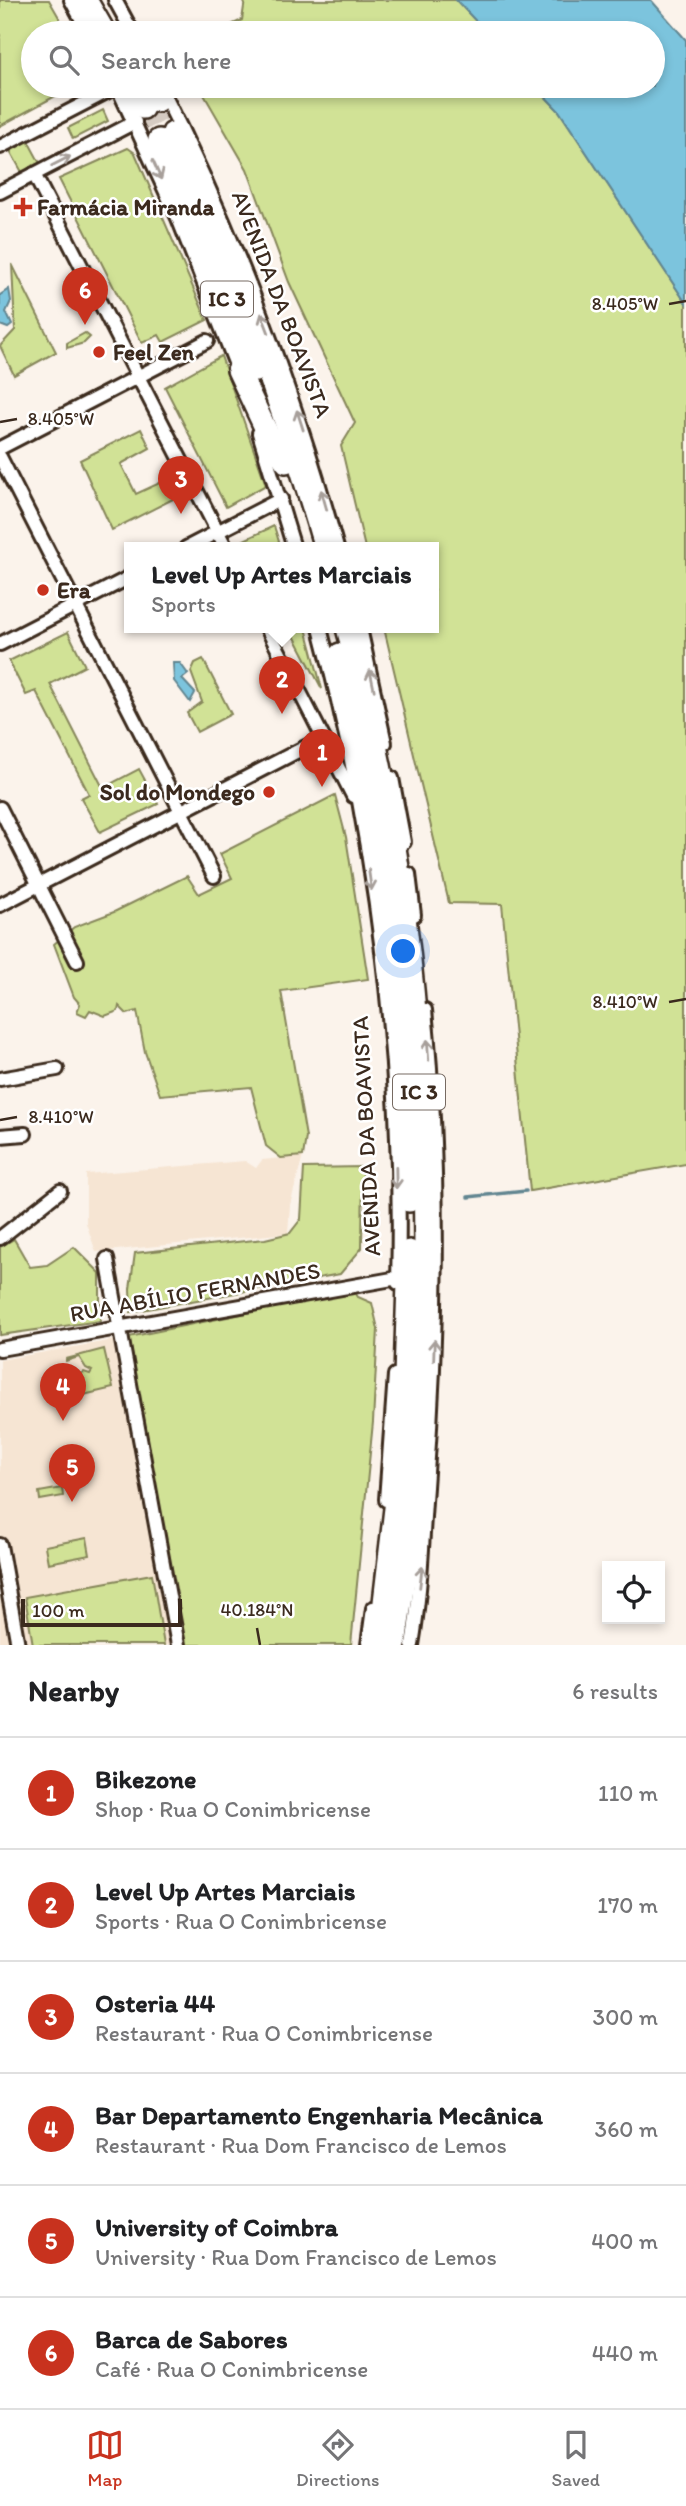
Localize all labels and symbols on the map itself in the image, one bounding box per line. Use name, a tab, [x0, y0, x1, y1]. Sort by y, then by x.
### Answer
one-way arrow	[50, 153, 71, 167]
one-way arrow	[151, 159, 164, 180]
street label: AVENIDA DA BOAVISTA	[226, 187, 338, 422]
place label: Farmácia Miranda	[37, 193, 216, 221]
marker: Farmácia Miranda	[15, 199, 31, 215]
pin: 6	[62, 267, 108, 325]
road number: IC 3	[201, 282, 253, 316]
text: 8.405°W	[592, 293, 658, 315]
one-way arrow	[258, 312, 271, 334]
place label: Feel Zen	[113, 338, 195, 366]
marker: Feel Zen	[91, 344, 107, 360]
text: 8.405°W	[28, 408, 94, 430]
one-way arrow	[293, 409, 305, 431]
pin: 3	[158, 456, 204, 514]
one-way arrow	[317, 489, 330, 512]
place label: Era	[57, 576, 92, 604]
marker: Era	[35, 582, 51, 598]
pin: 2	[259, 656, 305, 714]
one-way arrow	[365, 669, 378, 692]
pin: 1	[299, 729, 345, 787]
place label: Sol do Mondego	[100, 778, 255, 806]
marker: Sol do Mondego	[261, 784, 277, 800]
one-way arrow	[364, 868, 377, 891]
your location	[386, 934, 420, 968]
text: 8.410°W	[592, 991, 658, 1013]
street label: AVENIDA DA BOAVISTA	[346, 1015, 386, 1257]
one-way arrow	[421, 1039, 434, 1061]
road number: IC 3	[393, 1074, 445, 1110]
text: 8.410°W	[28, 1106, 94, 1128]
one-way arrow	[389, 1166, 403, 1189]
street label: RUA ABÍLIO FERNANDES	[68, 1256, 322, 1328]
one-way arrow	[428, 1339, 441, 1362]
pin: 4	[40, 1363, 86, 1421]
pin: 5	[49, 1444, 95, 1502]
one-way arrow	[415, 1566, 428, 1589]
scale bar	[21, 1596, 182, 1628]
text: 40.184°N	[221, 1599, 293, 1621]

